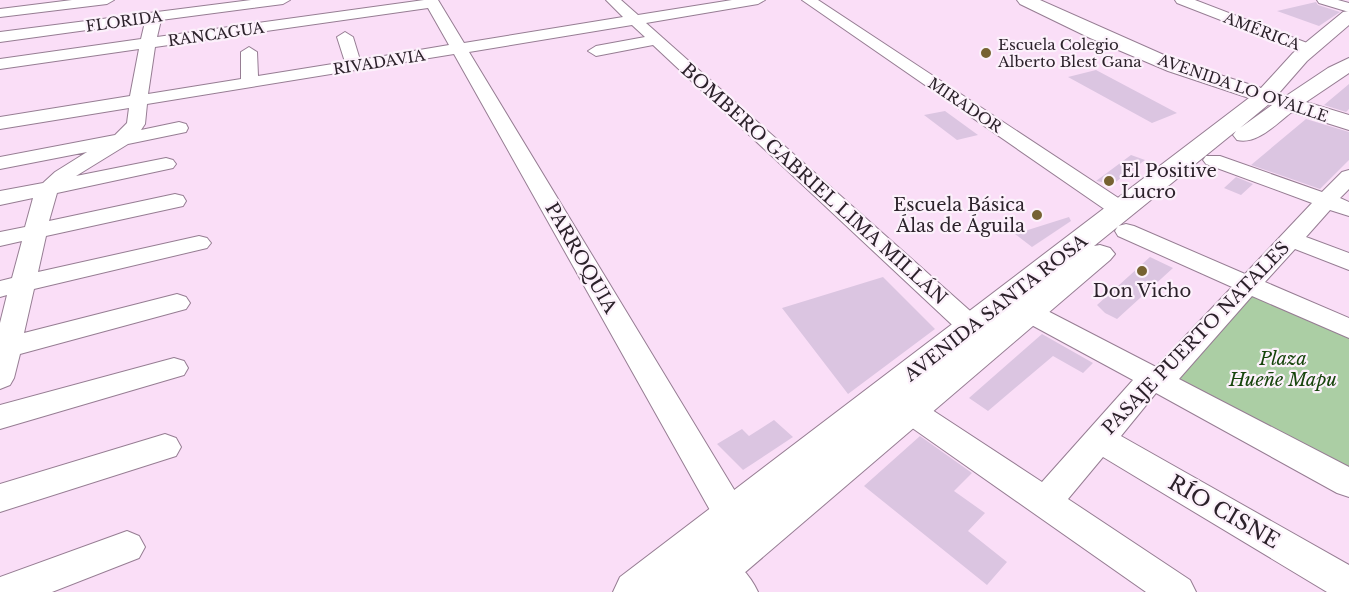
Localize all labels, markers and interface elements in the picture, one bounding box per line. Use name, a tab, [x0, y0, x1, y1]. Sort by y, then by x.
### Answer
street label: FLORIDA	[84, 6, 164, 36]
street label: AMÉRICA	[1220, 7, 1303, 54]
street label: RANCAGUA	[167, 18, 266, 50]
place label: Escuela Colegio Alberto Blest Gana	[997, 35, 1142, 71]
street label: RIVADAVIA	[332, 45, 427, 79]
marker: Escuela Colegio Alberto Blest Gana	[979, 46, 993, 60]
street label: AVENIDA LO OVALLE	[1154, 50, 1331, 126]
street label: BOMBERO GABRIEL LIMA MILLÁN	[676, 58, 952, 309]
street label: MIRADOR	[924, 73, 1007, 137]
place label: El Positive Lucro	[1121, 160, 1217, 203]
marker: El Positive Lucro	[1102, 174, 1116, 188]
place label: Escuela Básica Álas de Águila	[893, 194, 1025, 237]
street label: PARROQUIA	[540, 199, 622, 318]
marker: Escuela Básica Álas de Águila	[1030, 208, 1044, 222]
street label: AVENIDA SANTA ROSA	[899, 229, 1093, 387]
street label: PASAJE PUERTO NATALES	[1098, 237, 1294, 439]
marker: Don Vicho	[1135, 264, 1149, 278]
place label: Don Vicho	[1093, 280, 1191, 302]
park label: Plaza Hueñe Mapu	[1228, 348, 1337, 391]
street label: RÍO CISNE	[1164, 470, 1284, 554]

